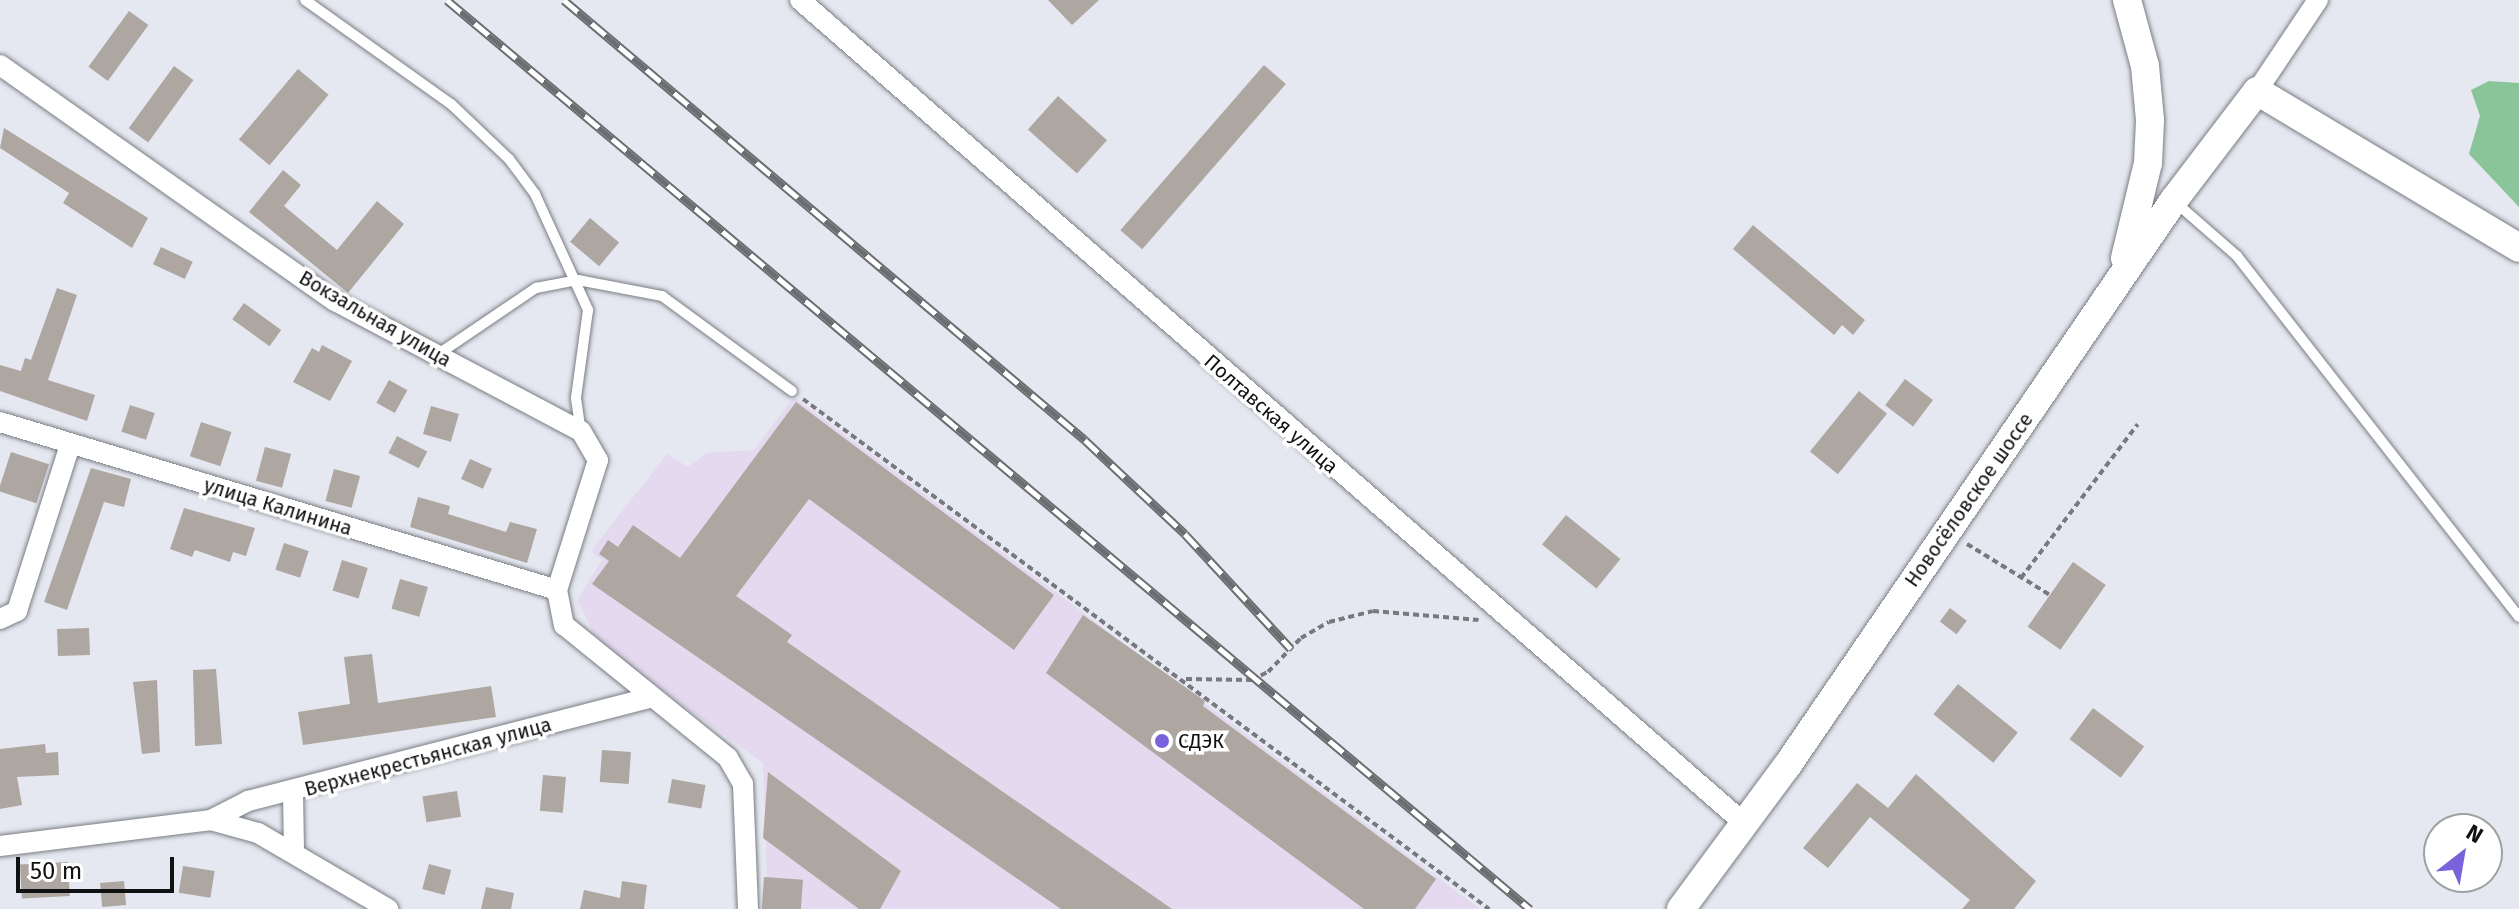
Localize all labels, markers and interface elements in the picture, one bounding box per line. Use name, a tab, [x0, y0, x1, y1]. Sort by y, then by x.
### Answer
street label: Вокзальная улица	[295, 266, 455, 372]
street label: Полтавская улица	[1199, 349, 1343, 479]
street label: Новосёловское шоссе	[1900, 408, 2038, 592]
street label: улица Калинина	[201, 473, 355, 541]
street label: Верхнекрестьянская улица	[302, 712, 554, 802]
place label: СДЭК	[1178, 729, 1224, 753]
marker: СДЭК	[1153, 732, 1171, 750]
north arrow	[2423, 813, 2503, 893]
text: N	[2461, 818, 2488, 849]
scale bar	[20, 841, 178, 891]
text: 50 m	[30, 857, 82, 885]

